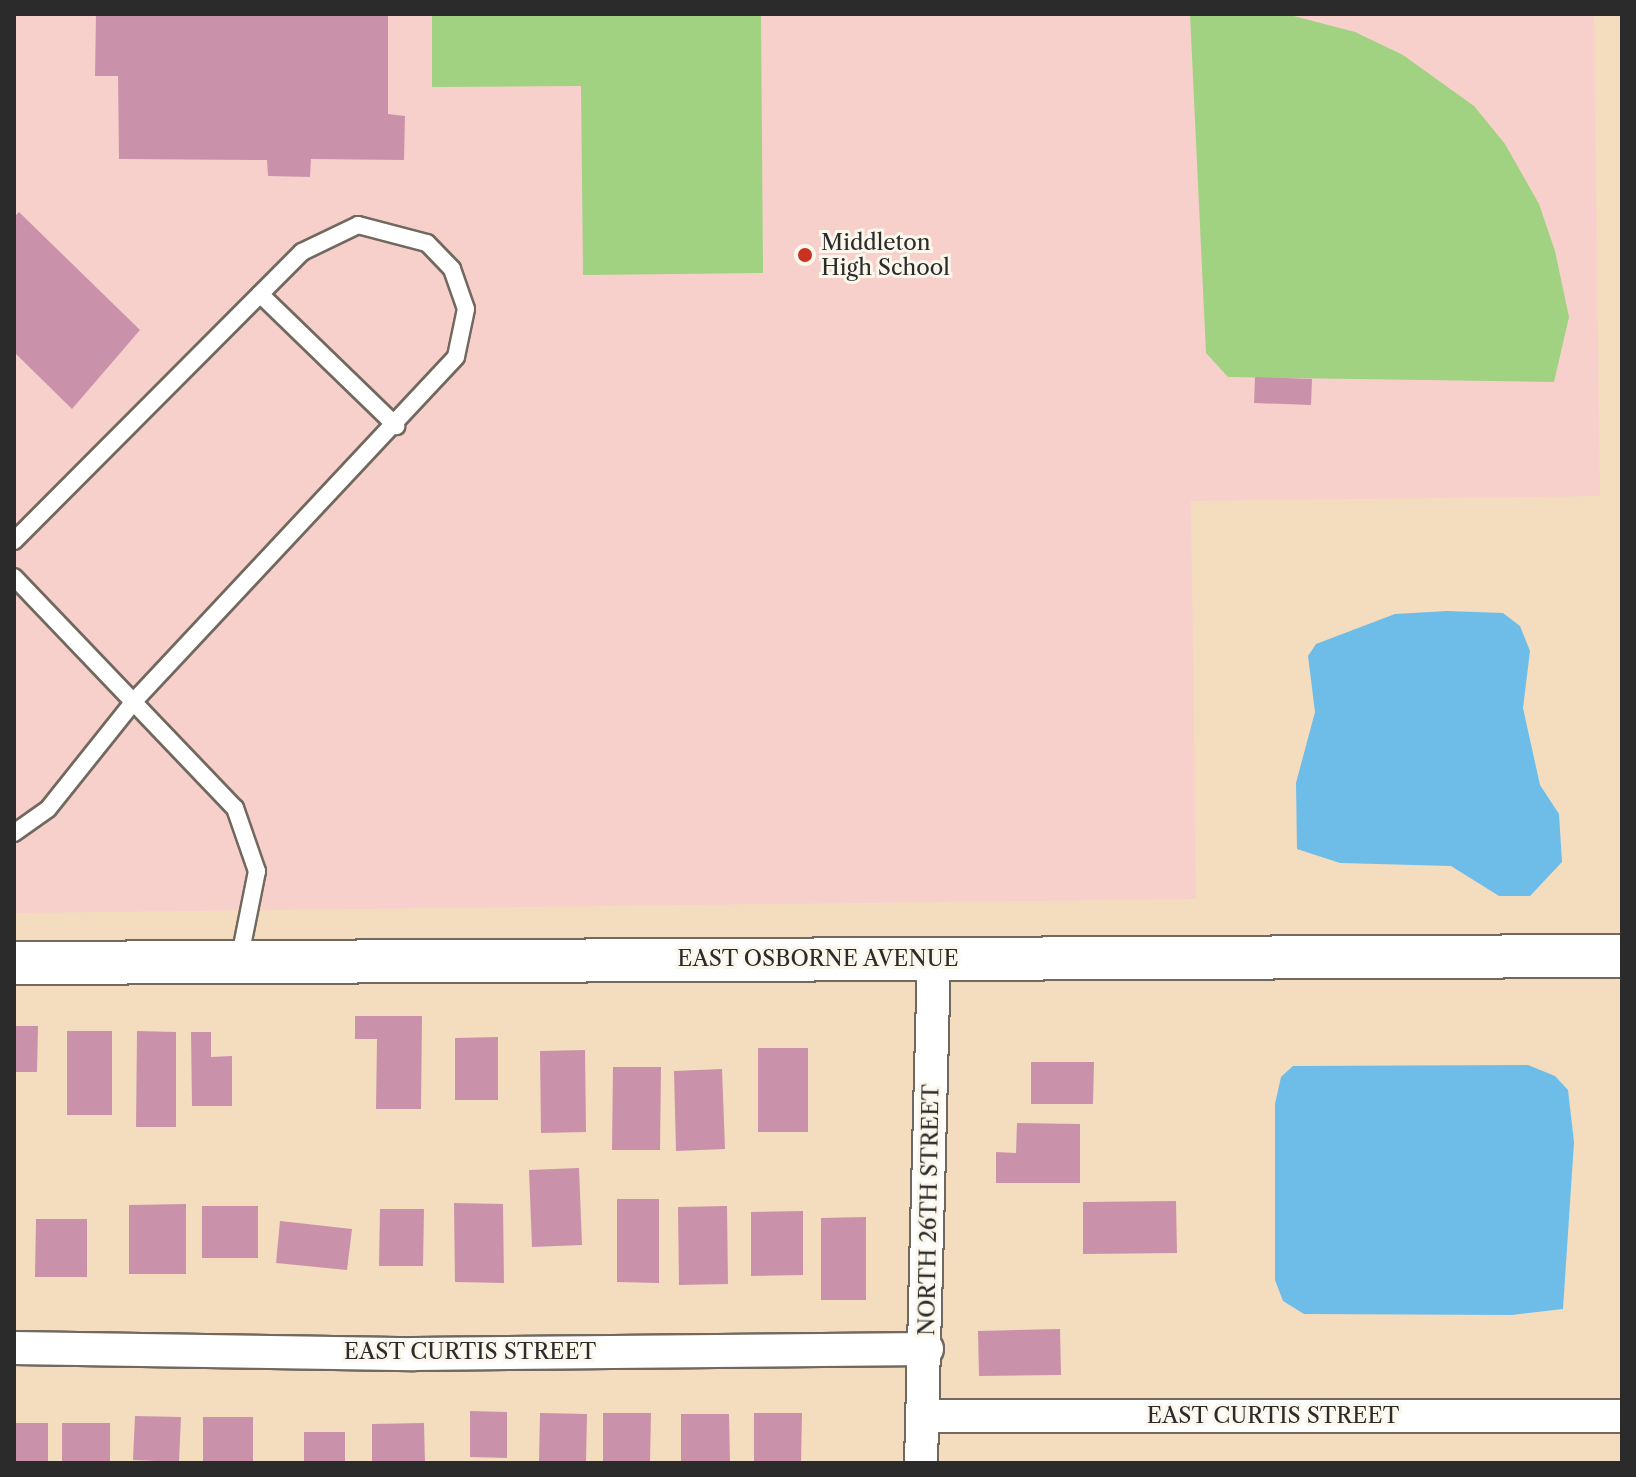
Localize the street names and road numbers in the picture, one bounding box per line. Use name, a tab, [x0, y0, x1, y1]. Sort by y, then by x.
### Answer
street label: EAST OSBORNE AVENUE	[676, 946, 960, 972]
street label: NORTH 26TH STREET	[914, 1084, 944, 1336]
street label: EAST CURTIS STREET	[344, 1339, 596, 1365]
street label: EAST CURTIS STREET	[1147, 1403, 1399, 1429]

